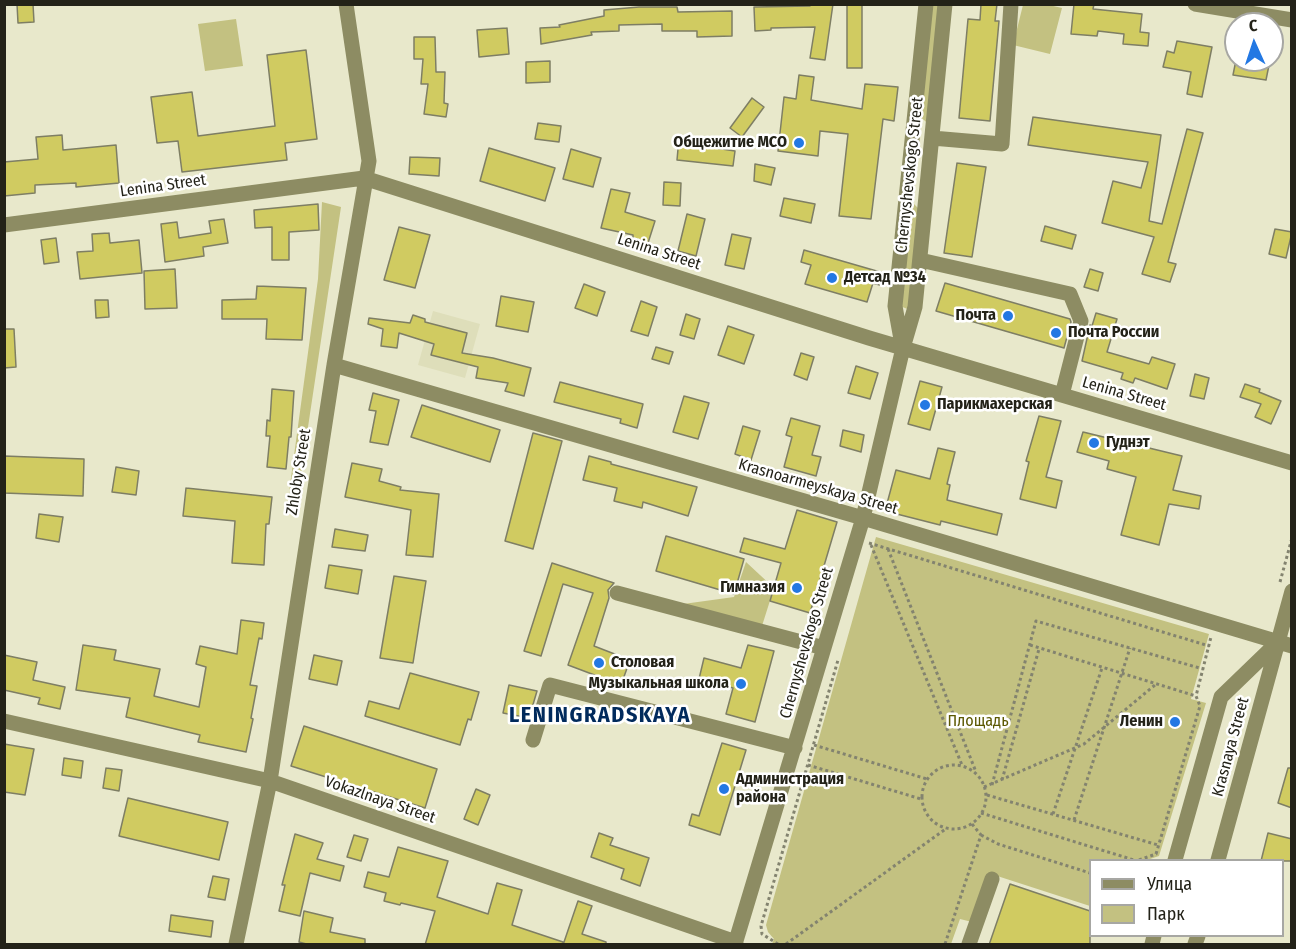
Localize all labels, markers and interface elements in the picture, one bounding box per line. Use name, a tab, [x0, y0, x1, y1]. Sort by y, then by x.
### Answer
north arrow	[1224, 12, 1284, 72]
text: С	[1248, 16, 1258, 35]
street label: Chernyshevskogo Street	[892, 96, 928, 254]
place label: Общежитие МСО	[673, 133, 787, 153]
marker: Общежитие МСО	[792, 136, 806, 150]
street label: Lenina Street	[119, 170, 207, 202]
street label: Lenina Street	[615, 230, 703, 274]
place label: Детсад №34	[844, 268, 926, 288]
marker: Детсад №34	[825, 271, 839, 285]
place label: Почта	[956, 306, 996, 326]
marker: Почта	[1001, 309, 1015, 323]
place label: Почта России	[1068, 323, 1159, 343]
marker: Почта России	[1049, 326, 1063, 340]
street label: Lenina Street	[1080, 373, 1168, 415]
place label: Парикмахерская	[937, 395, 1052, 415]
marker: Парикмахерская	[918, 398, 932, 412]
street label: Zhloby Street	[283, 427, 315, 517]
place label: Гуднэт	[1106, 433, 1150, 453]
marker: Гуднэт	[1087, 436, 1101, 450]
street label: Krasnoarmeyskaya Street	[736, 455, 900, 519]
street label: Chernyshevskogo Street	[776, 565, 838, 721]
place label: Гимназия	[720, 578, 785, 598]
marker: Гимназия	[790, 581, 804, 595]
place label: Столовая	[611, 653, 674, 673]
marker: Столовая	[592, 656, 606, 670]
place label: Музыкальная школа	[588, 674, 729, 694]
marker: Музыкальная школа	[734, 677, 748, 691]
street label: Krasnaya Street	[1209, 695, 1253, 799]
district label: LENINGRADSKAYA	[509, 703, 691, 729]
park label: Площадь	[947, 712, 1009, 732]
place label: Ленин	[1120, 712, 1163, 732]
marker: Ленин	[1168, 715, 1182, 729]
place label: Администрация района	[736, 770, 844, 808]
street label: Vokazlnaya Street	[322, 772, 438, 828]
marker: Администрация района	[717, 782, 731, 796]
legend	[1089, 859, 1284, 937]
text: Улица	[1147, 873, 1192, 895]
text: Парк	[1147, 903, 1185, 925]

